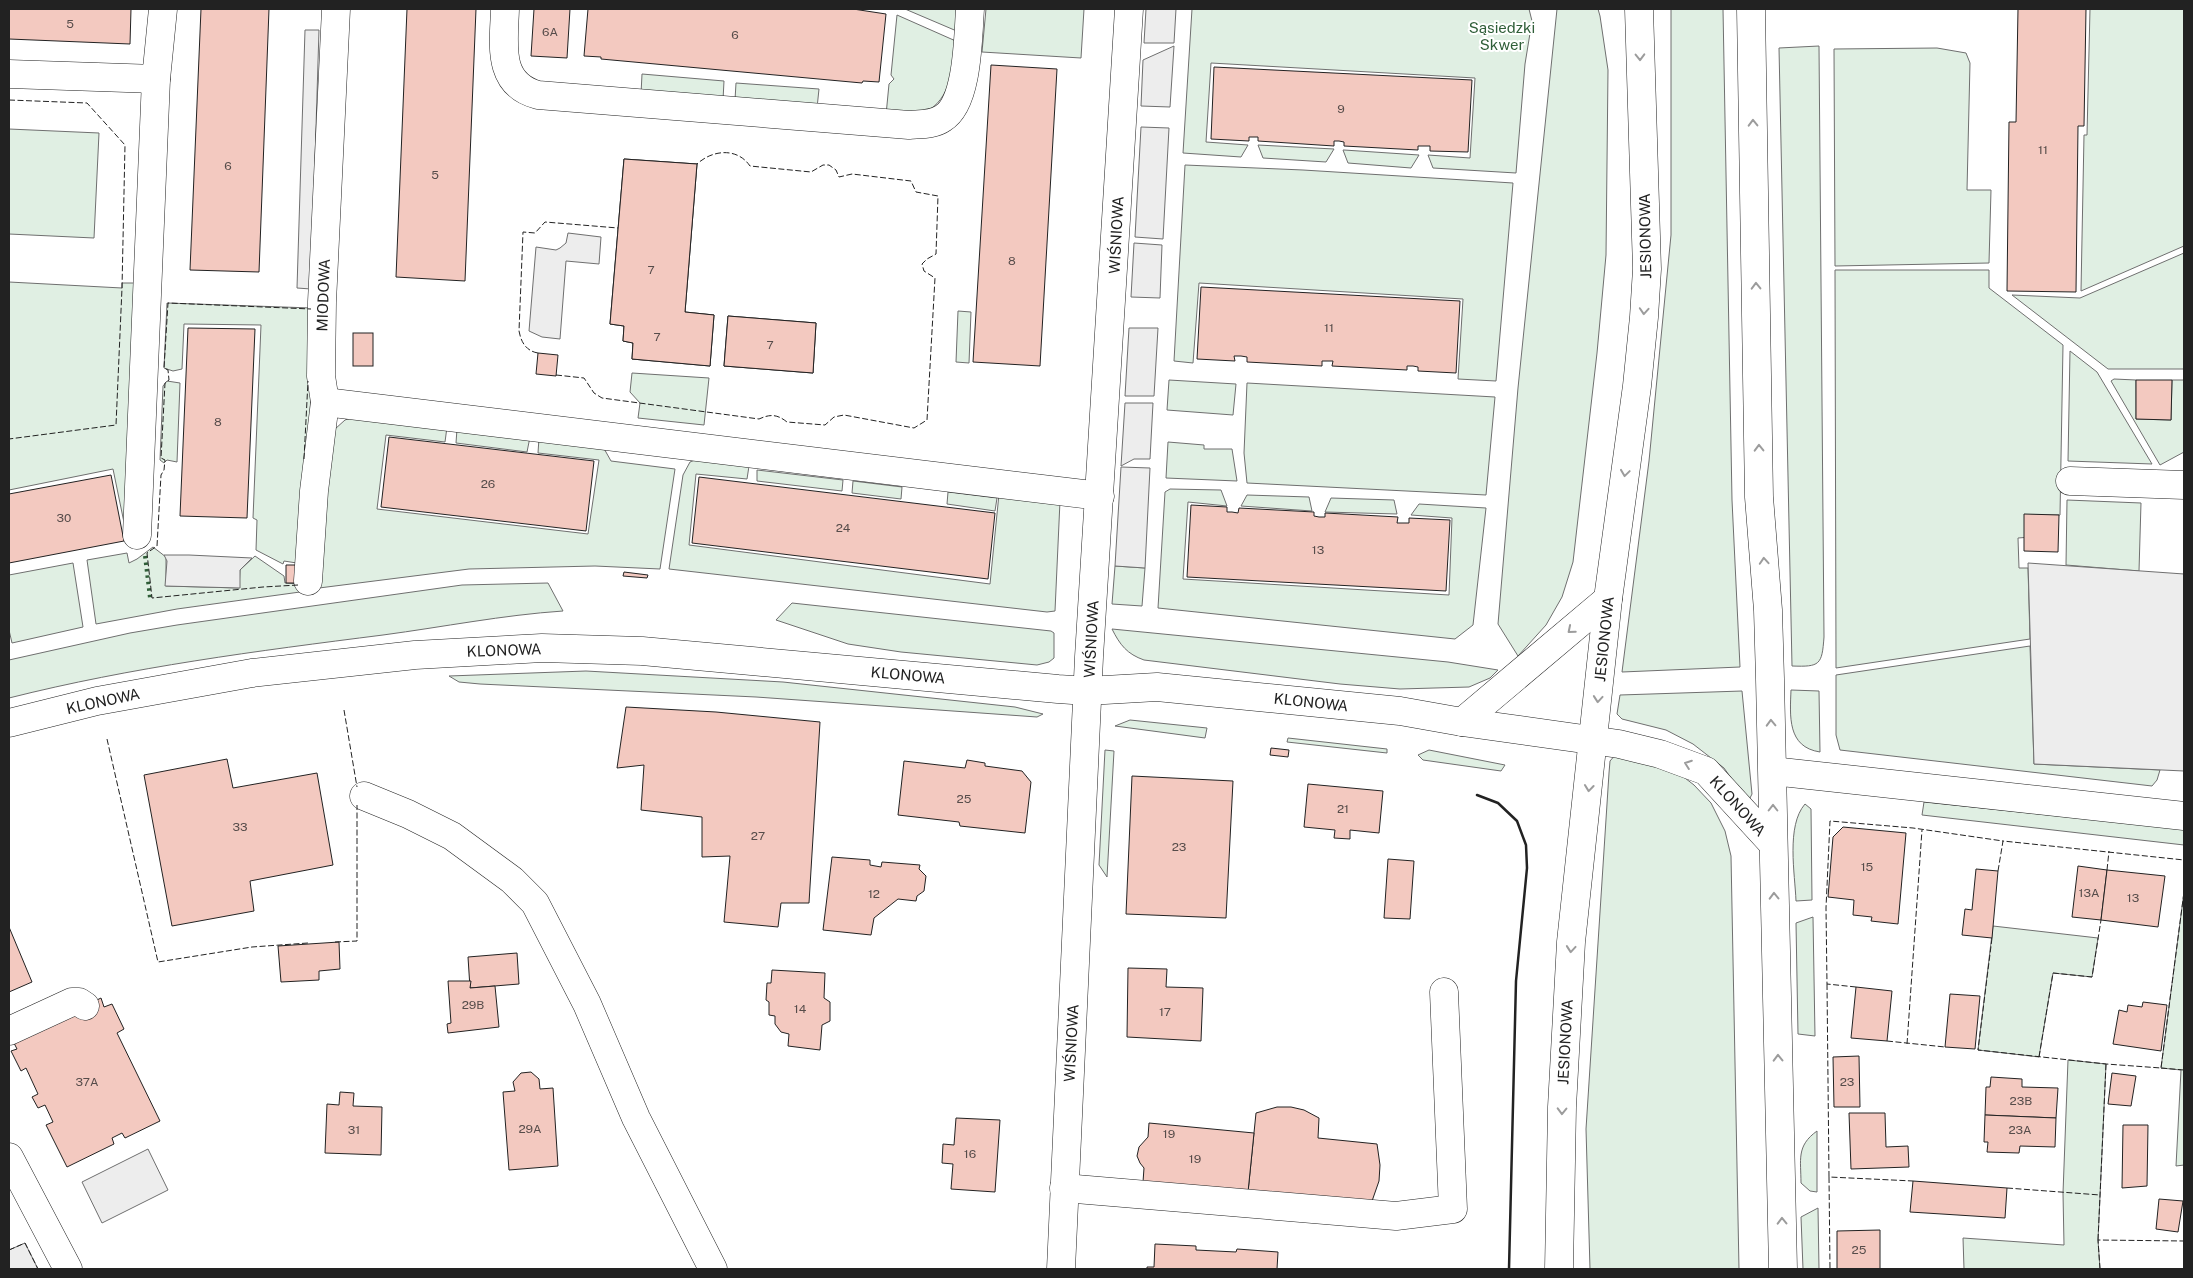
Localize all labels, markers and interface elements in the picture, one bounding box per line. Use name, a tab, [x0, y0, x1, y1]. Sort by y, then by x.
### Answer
house number: 5	[66, 17, 74, 31]
park label: Sąsiedzki Skwer	[1469, 19, 1535, 53]
house number: 6A	[542, 25, 558, 39]
house number: 6	[731, 28, 739, 42]
one-way arrow	[1635, 54, 1645, 62]
house number: 9	[1337, 102, 1345, 116]
one-way arrow	[1748, 119, 1758, 127]
house number: 11	[2038, 143, 2048, 157]
house number: 6	[224, 159, 232, 173]
house number: 5	[431, 168, 439, 182]
street label: JESIONOWA	[1636, 193, 1654, 279]
street label: WIŚNIOWA	[1104, 195, 1127, 274]
house number: 8	[1008, 254, 1016, 268]
street label: MIODOWA	[313, 258, 333, 332]
house number: 7	[647, 263, 655, 277]
one-way arrow	[1751, 282, 1761, 290]
one-way arrow	[1639, 308, 1650, 316]
house number: 11	[1324, 321, 1334, 335]
house number: 7	[653, 330, 661, 344]
house number: 7	[766, 338, 774, 352]
house number: 8	[214, 415, 222, 429]
one-way arrow	[1753, 444, 1764, 452]
one-way arrow	[1621, 468, 1631, 477]
house number: 26	[481, 477, 495, 491]
house number: 30	[57, 511, 71, 525]
house number: 24	[836, 521, 851, 535]
house number: 13	[1312, 543, 1324, 557]
one-way arrow	[1759, 557, 1770, 565]
street label: JESIONOWA	[1591, 595, 1617, 683]
street label: WIŚNIOWA	[1079, 599, 1102, 678]
one-way arrow	[1568, 625, 1577, 634]
street label: KLONOWA	[466, 640, 542, 660]
street label: KLONOWA	[870, 663, 946, 687]
street label: KLONOWA	[65, 685, 142, 717]
street label: KLONOWA	[1273, 690, 1349, 714]
one-way arrow	[1592, 696, 1603, 704]
one-way arrow	[1766, 718, 1777, 726]
one-way arrow	[1684, 760, 1692, 770]
street label: KLONOWA	[1707, 772, 1770, 840]
one-way arrow	[1584, 784, 1595, 792]
house number: 25	[957, 792, 972, 806]
house number: 21	[1337, 802, 1349, 816]
one-way arrow	[1768, 804, 1778, 812]
house number: 33	[232, 820, 248, 834]
house number: 27	[751, 829, 765, 843]
house number: 23	[1172, 840, 1186, 854]
house number: 15	[1861, 860, 1874, 874]
house number: 13A	[2079, 886, 2100, 900]
house number: 12	[868, 887, 880, 901]
one-way arrow	[1768, 891, 1779, 899]
house number: 13	[2127, 891, 2139, 905]
one-way arrow	[1565, 945, 1576, 953]
house number: 29B	[462, 998, 484, 1012]
street label: JESIONOWA	[1554, 998, 1576, 1085]
house number: 14	[794, 1002, 807, 1016]
street label: WIŚNIOWA	[1059, 1003, 1082, 1082]
house number: 17	[1159, 1005, 1171, 1019]
one-way arrow	[1772, 1054, 1783, 1062]
house number: 37A	[75, 1075, 99, 1089]
house number: 23	[1840, 1075, 1854, 1089]
house number: 23B	[2010, 1094, 2032, 1108]
one-way arrow	[1557, 1108, 1567, 1116]
house number: 29A	[518, 1122, 542, 1136]
house number: 31	[348, 1123, 360, 1137]
house number: 23A	[2008, 1123, 2032, 1137]
house number: 19	[1163, 1127, 1175, 1141]
house number: 16	[964, 1147, 976, 1161]
house number: 19	[1189, 1152, 1201, 1166]
one-way arrow	[1776, 1216, 1787, 1224]
house number: 25	[1852, 1243, 1867, 1257]

